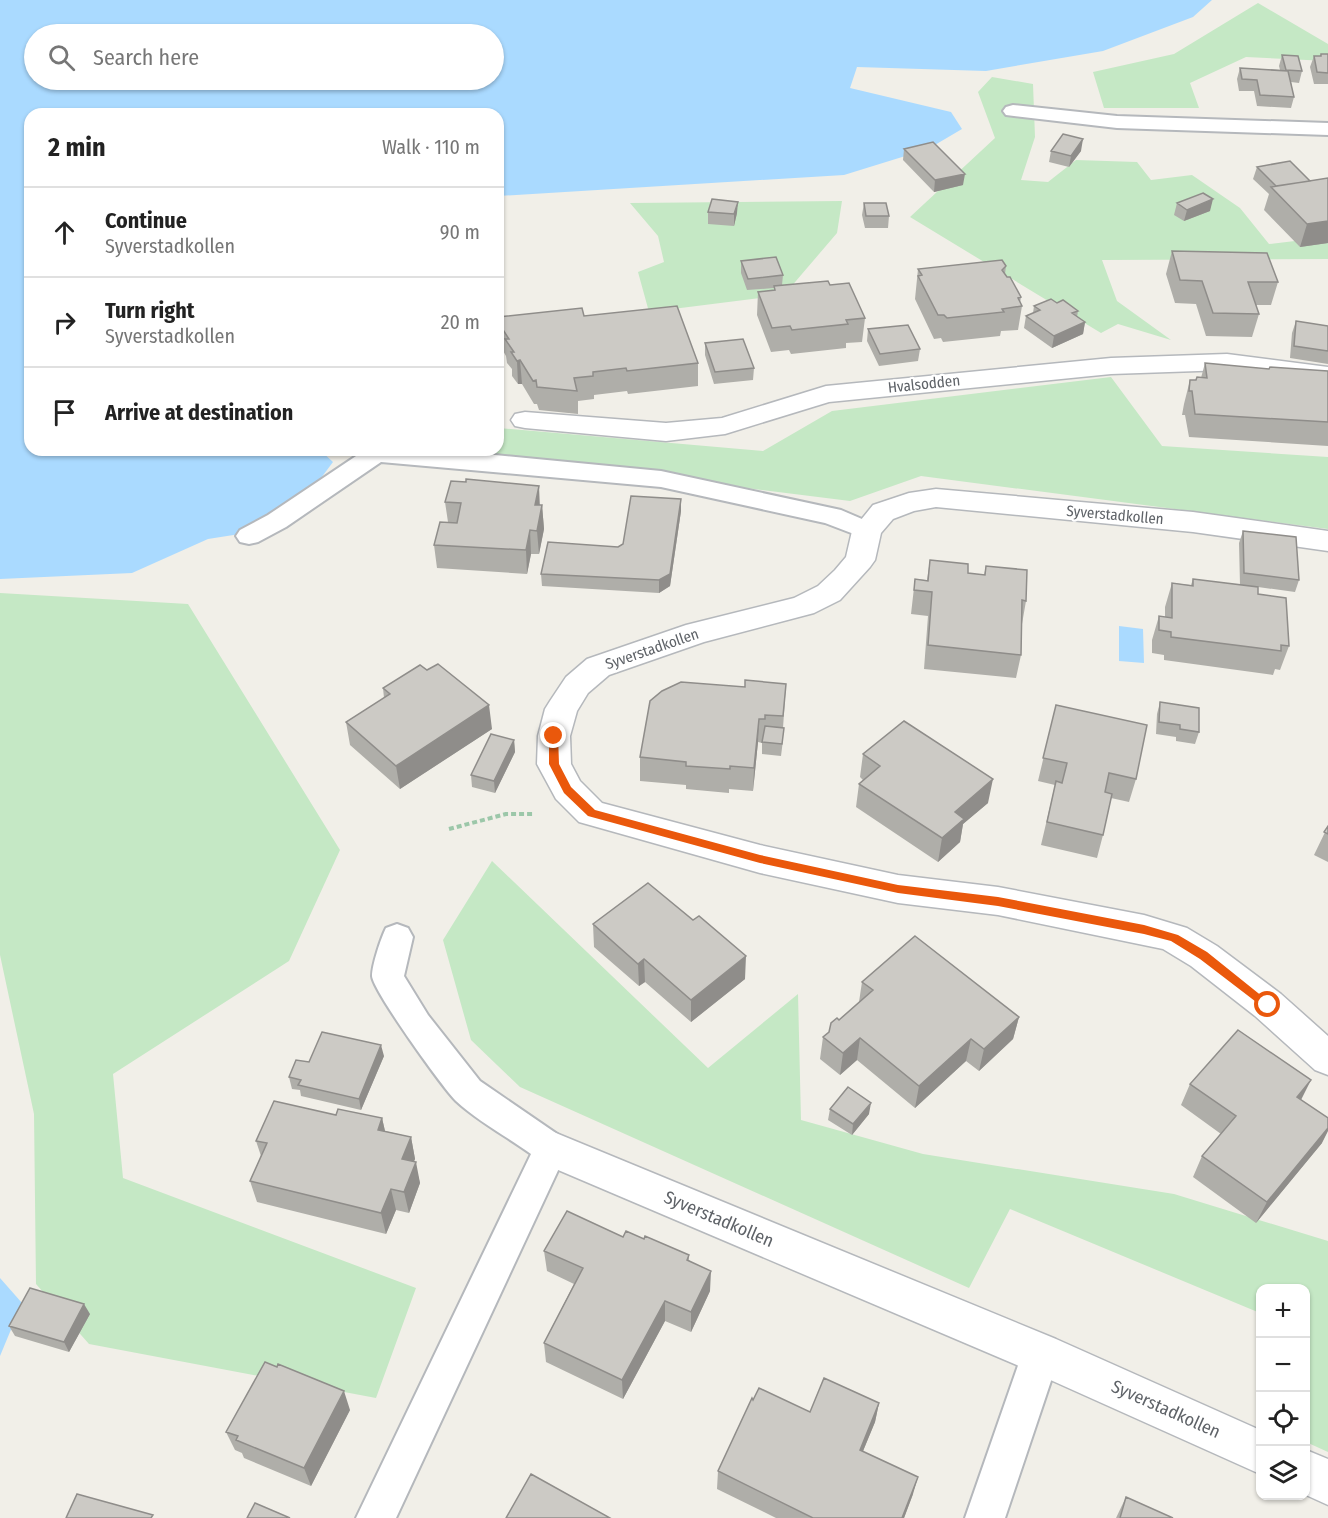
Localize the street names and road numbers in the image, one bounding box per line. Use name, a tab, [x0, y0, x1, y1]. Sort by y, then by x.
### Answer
street label: Hvalsodden	[887, 371, 961, 397]
street label: Syverstadkollen	[1066, 502, 1164, 528]
street label: Syverstadkollen	[603, 625, 701, 673]
street label: Syverstadkollen	[661, 1186, 777, 1252]
street label: Syverstadkollen	[1108, 1375, 1224, 1443]

